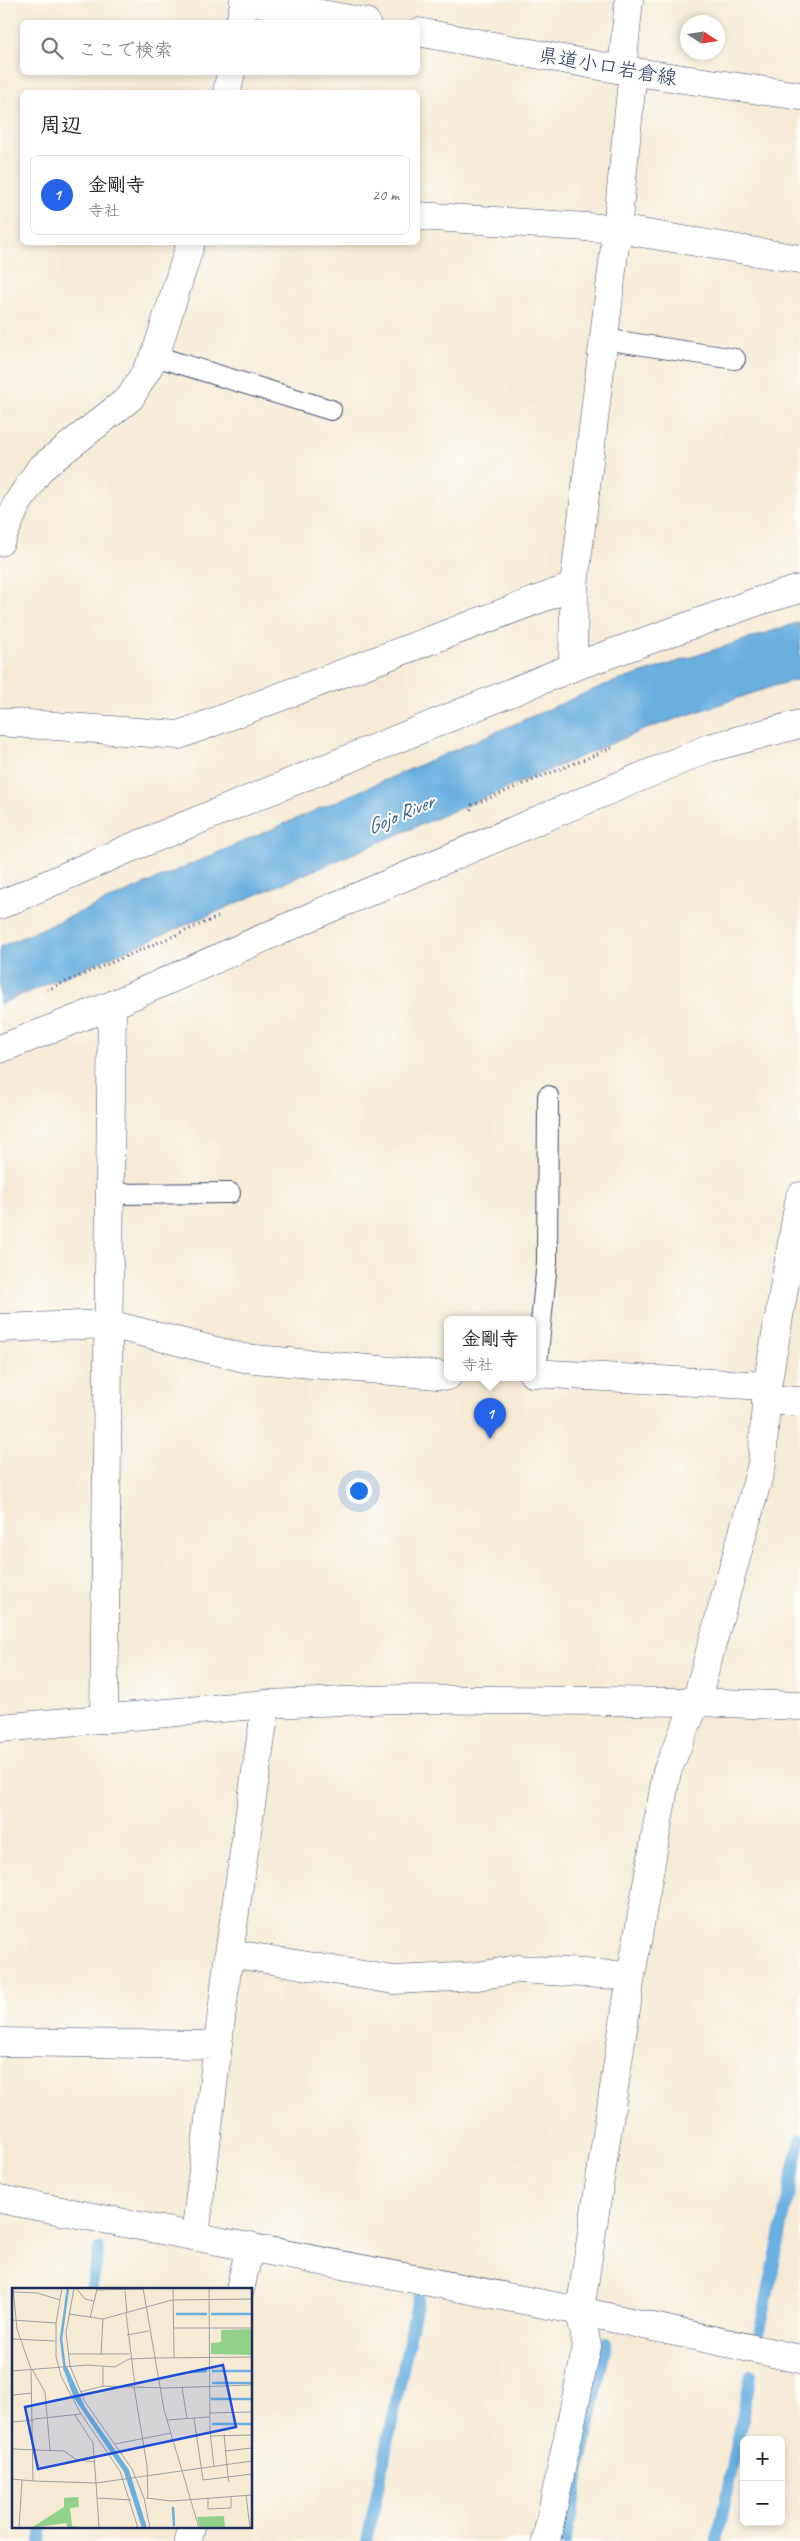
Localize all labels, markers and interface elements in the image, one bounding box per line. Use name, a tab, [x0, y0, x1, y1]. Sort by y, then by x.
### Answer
north arrow	[680, 15, 725, 60]
search box	[20, 20, 420, 75]
icon: search	[38, 34, 66, 62]
text: ここで検索	[78, 38, 173, 62]
street label: 県道小口岩倉線	[537, 42, 679, 91]
text: 周辺	[40, 112, 82, 138]
text: 金剛寺	[88, 173, 145, 197]
text: 1	[53, 185, 61, 205]
text: 20 m	[372, 185, 399, 205]
text: 寺社	[88, 201, 120, 221]
water label: Gojo River	[363, 787, 440, 840]
popup	[444, 1316, 536, 1381]
text: 金剛寺	[461, 1327, 519, 1351]
text: 寺社	[461, 1355, 494, 1375]
pin: 1	[474, 1398, 506, 1439]
your location	[346, 1478, 372, 1504]
inset map	[12, 2288, 252, 2528]
map controls	[740, 2436, 785, 2526]
button: +	[740, 2436, 785, 2481]
button: −	[740, 2481, 785, 2526]

